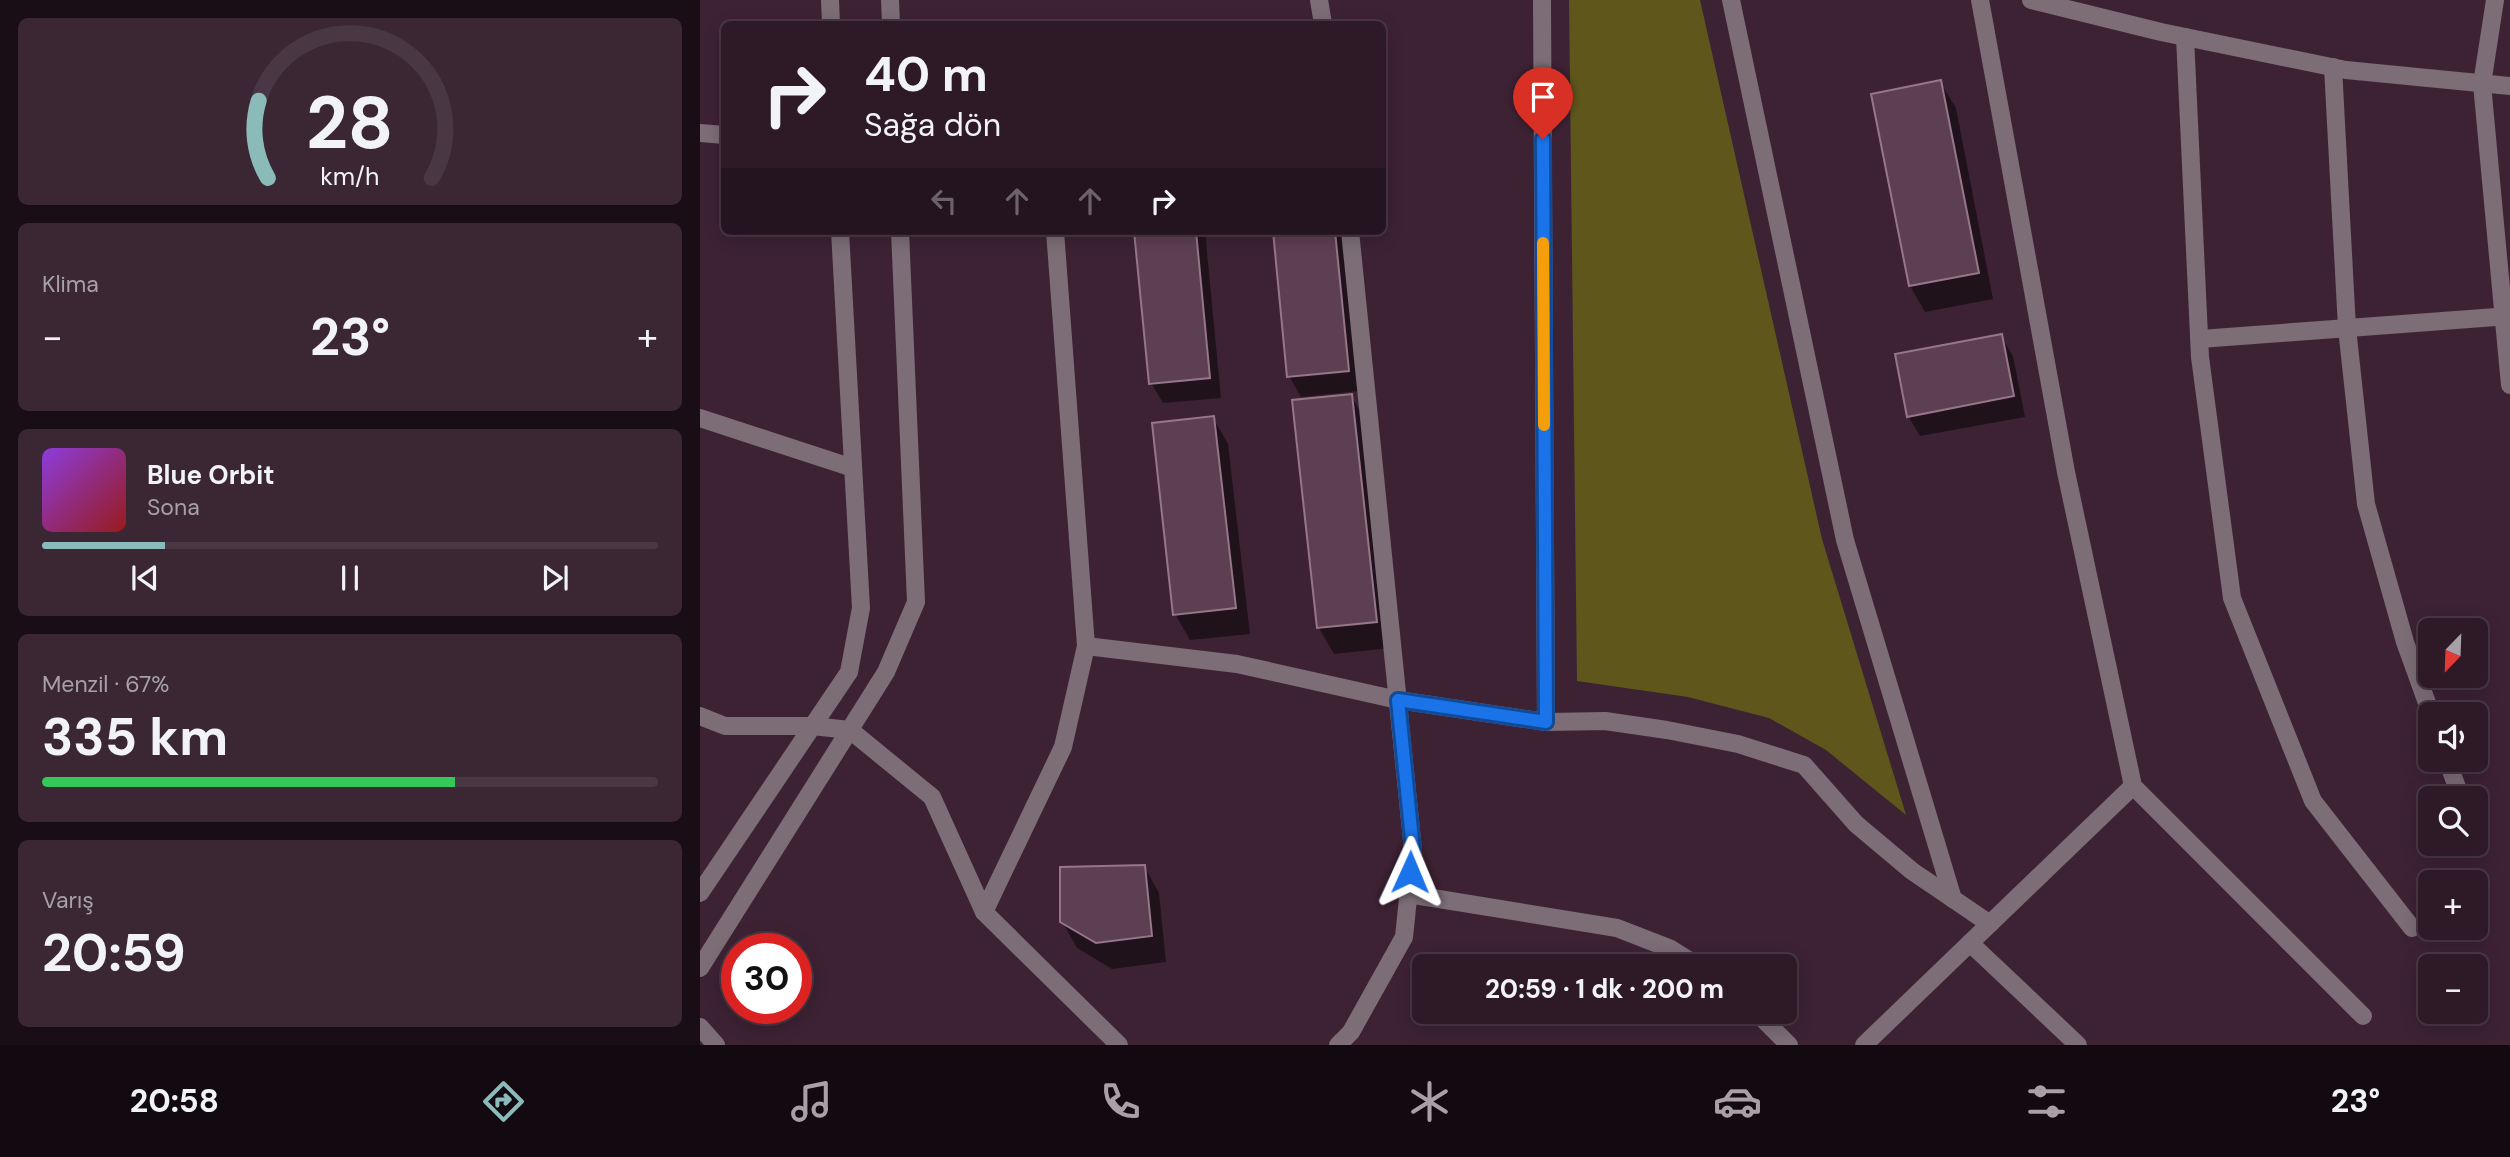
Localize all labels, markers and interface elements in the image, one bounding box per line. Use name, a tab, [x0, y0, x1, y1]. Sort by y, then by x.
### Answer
text: 40 m	[864, 42, 988, 106]
icon: right	[749, 49, 840, 140]
pin	[1513, 67, 1573, 139]
text: 28	[306, 76, 394, 171]
icon: arrive	[1524, 78, 1562, 116]
text: Sağa dön	[864, 104, 1001, 146]
text: km/h	[320, 160, 380, 193]
icon: left	[925, 182, 963, 220]
icon: ahead	[998, 182, 1036, 220]
icon: ahead	[1071, 182, 1109, 220]
icon: right	[1144, 182, 1182, 220]
text: Klima	[42, 269, 99, 299]
text: 23°	[310, 303, 390, 371]
text: −	[42, 312, 63, 362]
text: +	[637, 312, 658, 362]
text: Blue Orbit	[147, 458, 275, 492]
text: Sona	[147, 492, 200, 522]
icon: previous	[126, 559, 164, 597]
icon: pause	[331, 559, 369, 597]
icon: next	[536, 559, 574, 597]
north arrow	[2418, 618, 2488, 688]
map controls	[2418, 618, 2488, 1024]
text: Menzil · 67%	[42, 669, 169, 699]
button: sound	[2418, 702, 2488, 772]
text: 335 km	[42, 703, 228, 771]
button: search	[2418, 786, 2488, 856]
position arrow	[1373, 835, 1447, 909]
button: +	[2418, 870, 2488, 940]
text: Varış	[42, 885, 94, 915]
text: 20:59	[42, 919, 186, 987]
speed limit sign: 30	[721, 933, 812, 1024]
button: −	[2418, 954, 2488, 1024]
text: 20:59 · 1 dk · 200 m	[1485, 972, 1724, 1006]
icon: directions	[479, 1077, 528, 1126]
icon: music	[787, 1077, 836, 1126]
icon: phone	[1096, 1077, 1145, 1126]
icon: climate	[1405, 1077, 1454, 1126]
icon: car	[1713, 1077, 1762, 1126]
icon: filters	[2022, 1077, 2071, 1126]
text: 20:58	[130, 1080, 219, 1122]
text: 23°	[2331, 1080, 2380, 1122]

